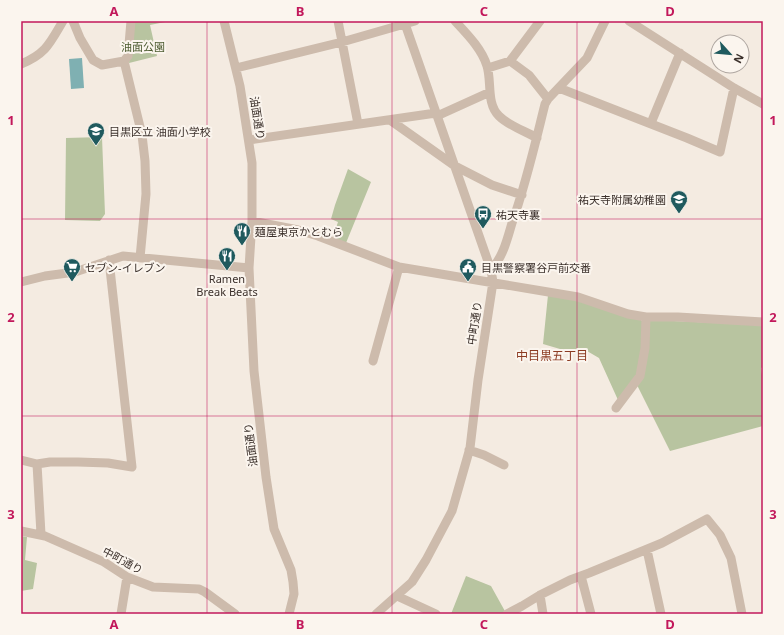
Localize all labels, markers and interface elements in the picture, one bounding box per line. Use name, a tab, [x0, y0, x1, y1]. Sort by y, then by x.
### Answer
text: A	[110, 2, 119, 20]
text: B	[296, 2, 304, 20]
text: C	[480, 2, 488, 20]
text: D	[665, 2, 675, 20]
north arrow	[710, 34, 750, 74]
park label: 油面公園	[121, 39, 165, 54]
text: N	[731, 51, 748, 66]
street label: 油面通り	[247, 95, 269, 141]
text: 1	[7, 111, 15, 129]
text: 1	[769, 111, 777, 129]
school or university icon: 目黒区立 油面小学校	[86, 121, 106, 146]
place label: 目黒区立 油面小学校	[109, 124, 211, 139]
school or university icon: 祐天寺附属幼稚園	[669, 189, 689, 214]
place label: 祐天寺附属幼稚園	[578, 192, 666, 207]
bus stop icon: 祐天寺裏	[473, 204, 493, 229]
place label: 祐天寺裏	[496, 207, 540, 222]
restaurant icon: 麺屋東京かとむら	[232, 221, 252, 246]
place label: 麺屋東京かとむら	[255, 224, 343, 239]
restaurant icon: Ramen Break Beats	[217, 246, 237, 271]
supermarket icon: セブン-イレブン	[62, 257, 82, 282]
public building icon: 目黒警察署谷戸前交番	[458, 257, 478, 282]
place label: セブン-イレブン	[85, 260, 166, 275]
place label: 目黒警察署谷戸前交番	[481, 260, 591, 275]
place label: Ramen Break Beats	[196, 271, 258, 299]
street label: 中町通り	[463, 300, 485, 346]
text: 2	[7, 308, 15, 326]
text: 2	[769, 308, 777, 326]
district label: 中目黒五丁目	[516, 347, 588, 364]
street label: 油面通り	[240, 422, 260, 468]
text: 3	[7, 505, 15, 523]
text: 3	[769, 505, 777, 523]
street label: 中町通り	[100, 543, 146, 577]
text: A	[110, 615, 119, 633]
text: B	[296, 615, 304, 633]
text: C	[480, 615, 488, 633]
text: D	[665, 615, 675, 633]

